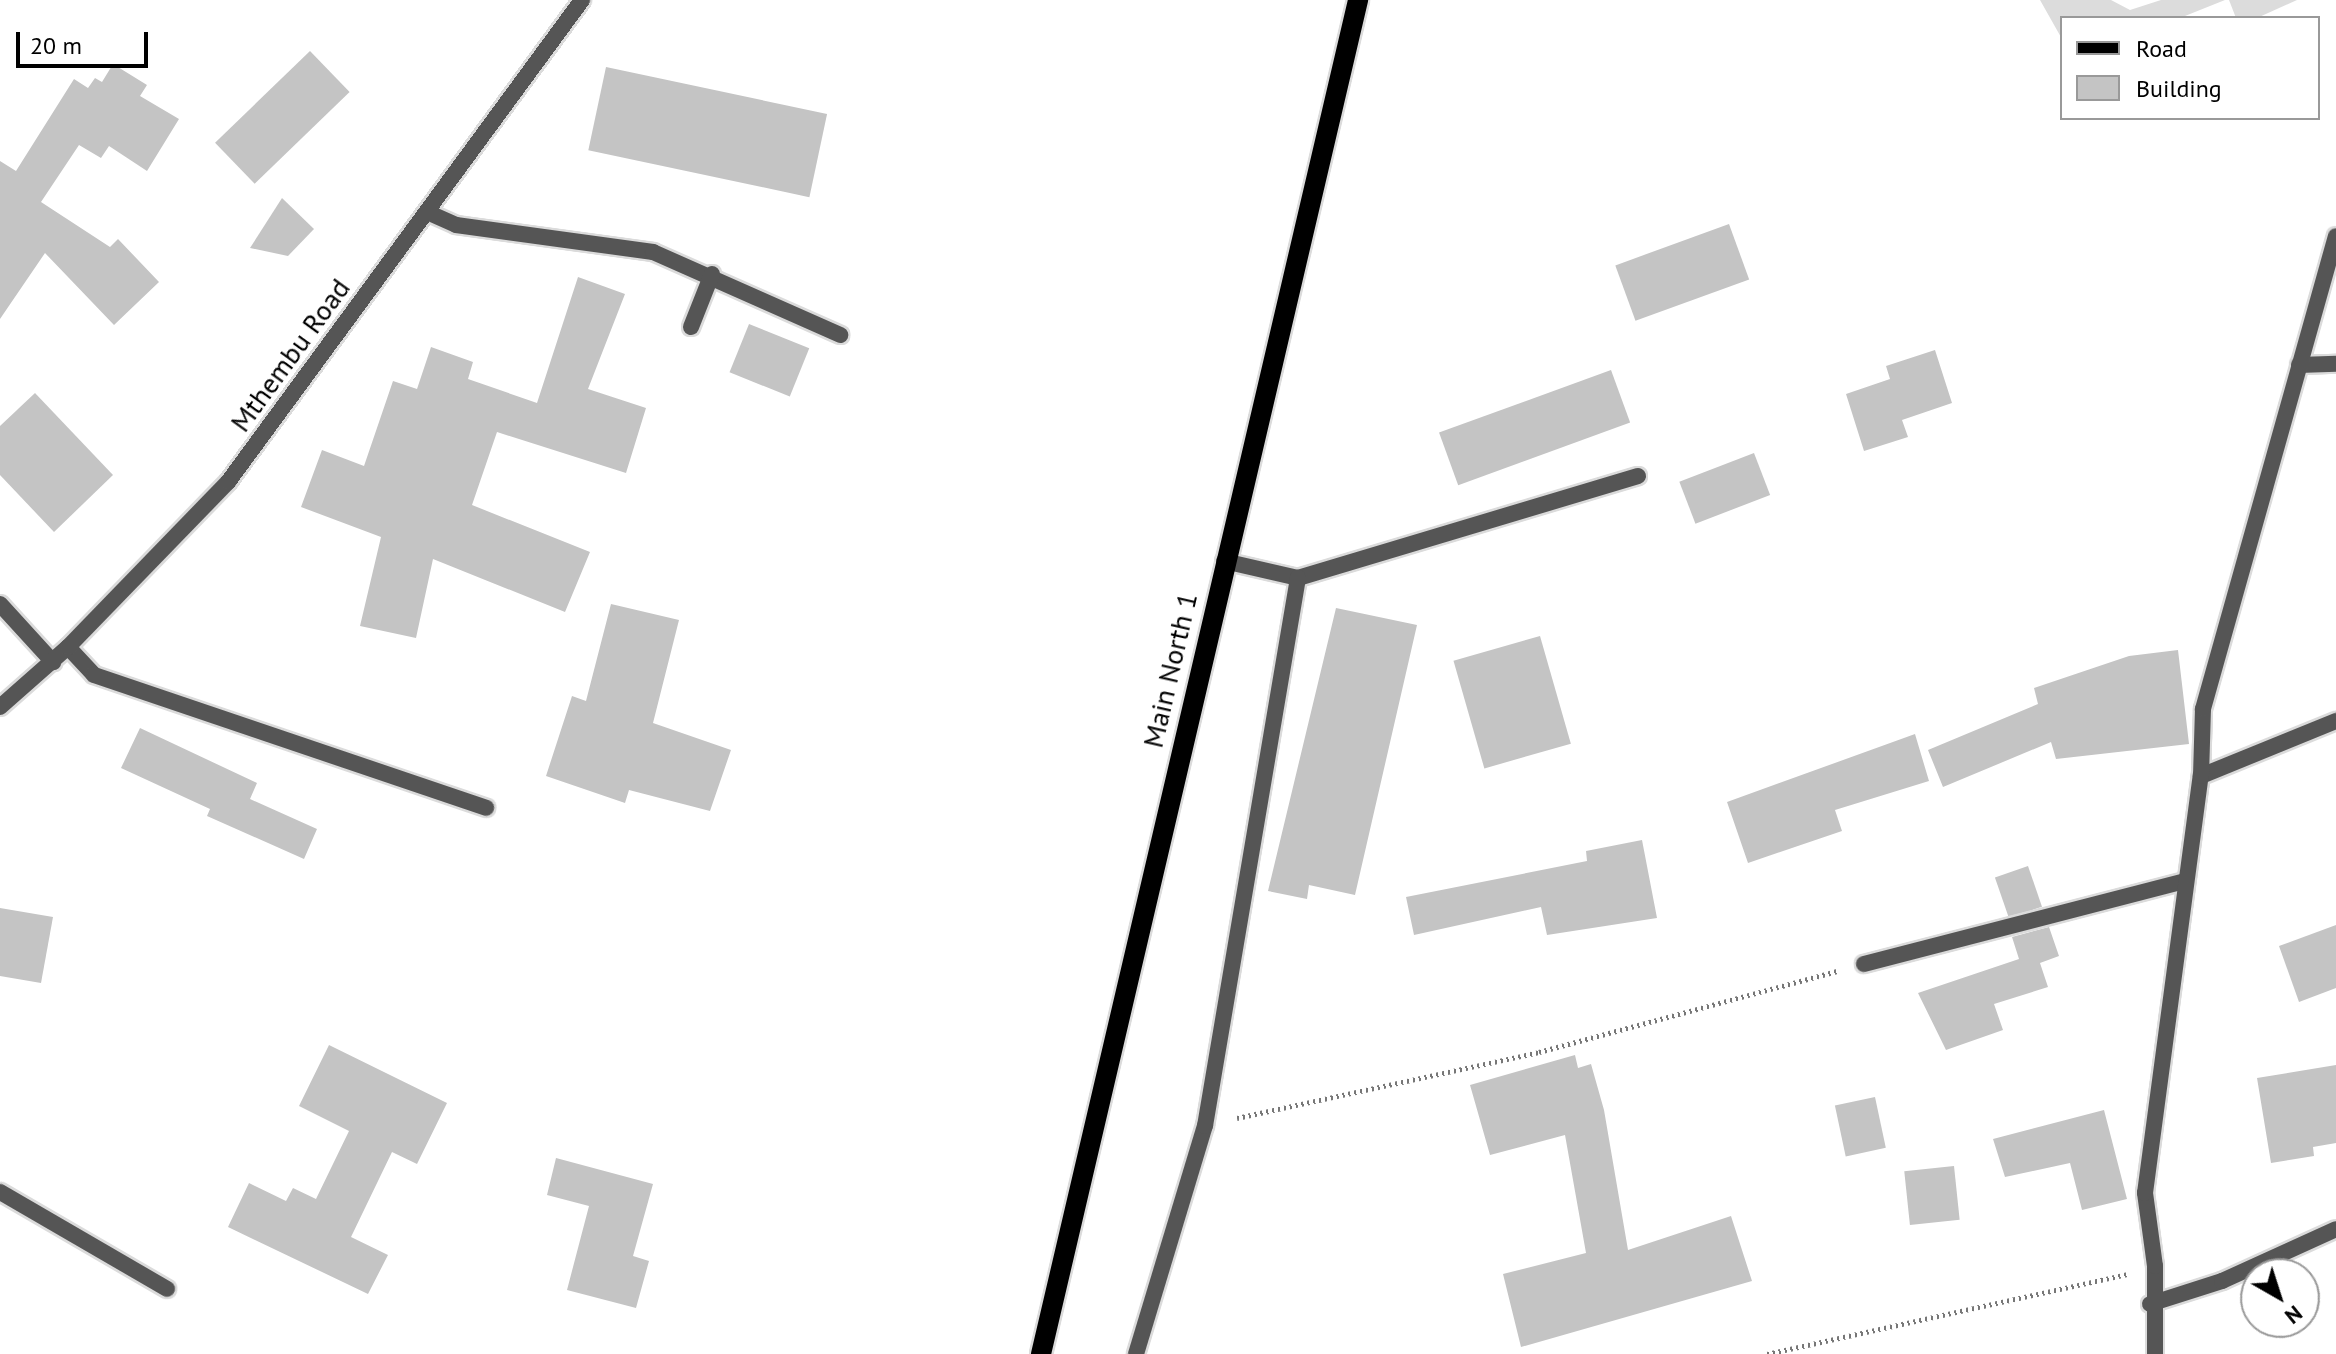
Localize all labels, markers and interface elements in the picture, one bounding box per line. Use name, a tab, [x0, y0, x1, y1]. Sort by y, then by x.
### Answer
scale bar	[20, 16, 152, 66]
legend	[2060, 16, 2320, 120]
text: 20 m	[30, 30, 82, 61]
text: Road	[2136, 33, 2187, 64]
text: Building	[2136, 73, 2222, 104]
street label: Mthembu Road	[223, 272, 357, 438]
street label: Main North 1	[1136, 589, 1204, 751]
north arrow	[2240, 1258, 2320, 1338]
text: N	[2279, 1300, 2308, 1331]

